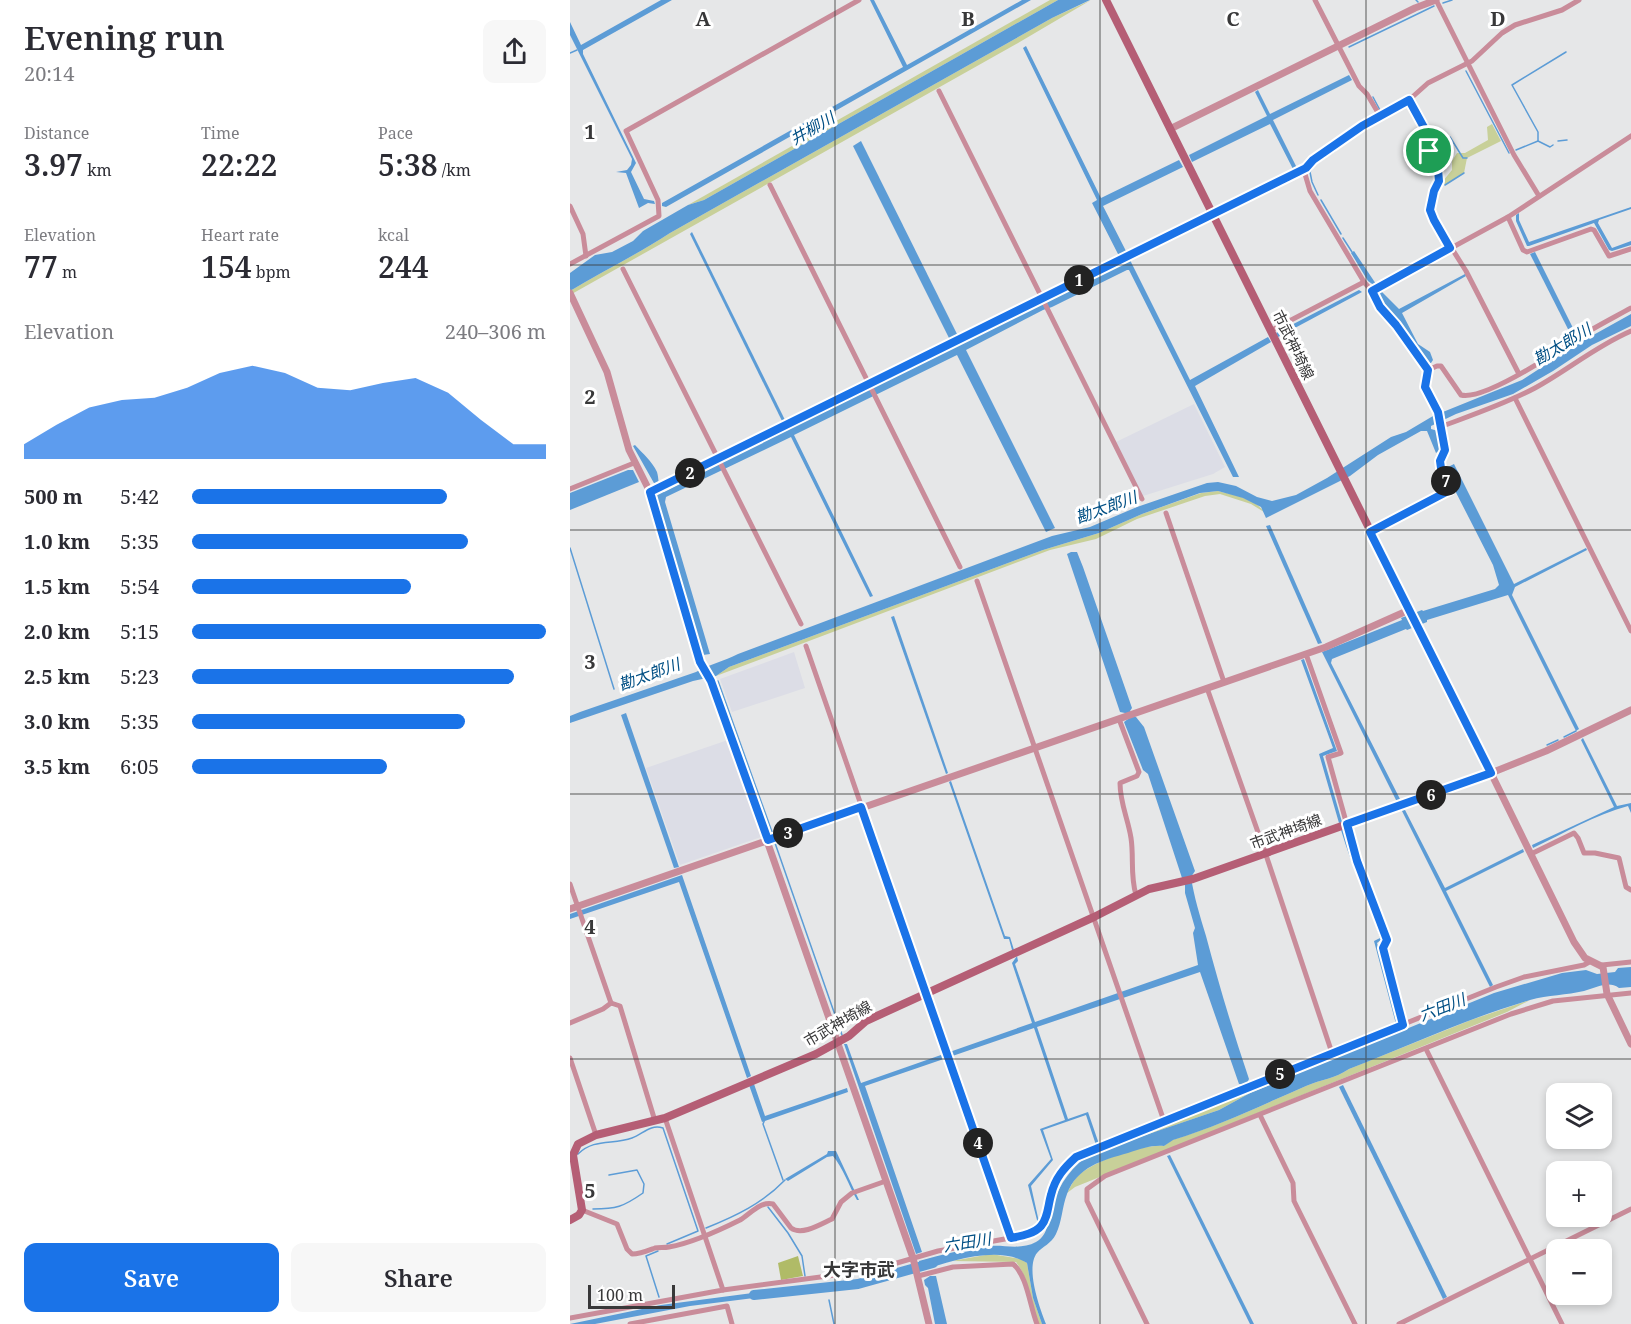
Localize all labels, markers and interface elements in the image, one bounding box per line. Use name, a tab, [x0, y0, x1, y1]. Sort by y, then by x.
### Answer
text: A	[695, 5, 711, 32]
text: B	[961, 5, 975, 32]
text: C	[1226, 5, 1240, 32]
text: D	[1490, 5, 1506, 32]
text: Evening run	[24, 15, 225, 60]
button: share	[483, 20, 546, 83]
text: 20:14	[24, 60, 74, 87]
water label: 井柳川	[786, 105, 840, 150]
text: 1	[584, 118, 596, 145]
text: Distance	[24, 122, 89, 144]
text: Time	[201, 122, 240, 144]
text: Pace	[378, 122, 413, 144]
pin	[1403, 125, 1454, 176]
icon: arrive	[1412, 134, 1445, 167]
text: 3.97	[24, 144, 83, 185]
text: 22:22	[201, 144, 277, 185]
text: 5:38	[378, 144, 438, 185]
text: km	[83, 159, 112, 181]
text: /km	[438, 159, 471, 181]
text: Elevation	[24, 224, 96, 246]
text: Heart rate	[201, 224, 279, 246]
text: kcal	[378, 224, 409, 246]
text: 77	[24, 246, 58, 287]
text: 154	[201, 246, 252, 287]
text: 244	[378, 246, 429, 287]
text: m	[58, 261, 77, 283]
text: bpm	[252, 261, 291, 283]
pin: 1	[1064, 265, 1094, 295]
text: 1	[1074, 269, 1084, 291]
street label: 市武神埼線	[1268, 306, 1319, 383]
water label: 勘太郎川	[1529, 317, 1597, 370]
text: Elevation	[24, 318, 114, 345]
text: 240–306 m	[445, 318, 546, 345]
text: 2	[584, 383, 596, 410]
pin: 2	[675, 458, 705, 488]
text: 2	[685, 462, 695, 484]
pin: 7	[1431, 466, 1461, 496]
text: 7	[1441, 470, 1451, 492]
text: 500 m	[24, 483, 83, 510]
text: 5:42	[120, 483, 159, 510]
water label: 勘太郎川	[1072, 485, 1142, 528]
text: 1.0 km	[24, 528, 90, 555]
text: 5:35	[120, 528, 159, 555]
text: 1.5 km	[24, 573, 90, 600]
text: 5:54	[120, 573, 159, 600]
text: 2.0 km	[24, 618, 90, 645]
text: 5:15	[120, 618, 159, 645]
text: 3	[584, 648, 596, 675]
water label: 勘太郎川	[615, 652, 685, 695]
text: 2.5 km	[24, 663, 90, 690]
text: 5:23	[120, 663, 159, 690]
text: 3.0 km	[24, 708, 90, 735]
text: 5:35	[120, 708, 159, 735]
text: 3.5 km	[24, 753, 90, 780]
text: 6:05	[120, 753, 159, 780]
pin: 6	[1416, 780, 1446, 810]
text: 6	[1426, 784, 1436, 806]
street label: 市武神埼線	[1247, 809, 1324, 853]
pin: 3	[773, 818, 803, 848]
text: 3	[783, 822, 793, 844]
text: 4	[584, 913, 596, 940]
water label: 六田川	[1416, 987, 1470, 1026]
street label: 市武神埼線	[800, 996, 875, 1051]
pin: 5	[1265, 1059, 1295, 1089]
text: 5	[1275, 1063, 1285, 1085]
map controls	[1546, 1083, 1612, 1305]
button: layers	[1546, 1083, 1612, 1149]
pin: 4	[963, 1128, 993, 1158]
text: 4	[973, 1132, 983, 1154]
button: +	[1546, 1161, 1612, 1227]
text: 5	[584, 1177, 596, 1204]
water label: 六田川	[942, 1227, 994, 1257]
button: −	[1546, 1239, 1612, 1305]
button: Save	[24, 1243, 279, 1312]
button: Share	[291, 1243, 546, 1312]
district label: 大字市武	[823, 1257, 895, 1281]
scale bar	[588, 1282, 675, 1310]
text: 100 m	[597, 1284, 643, 1306]

